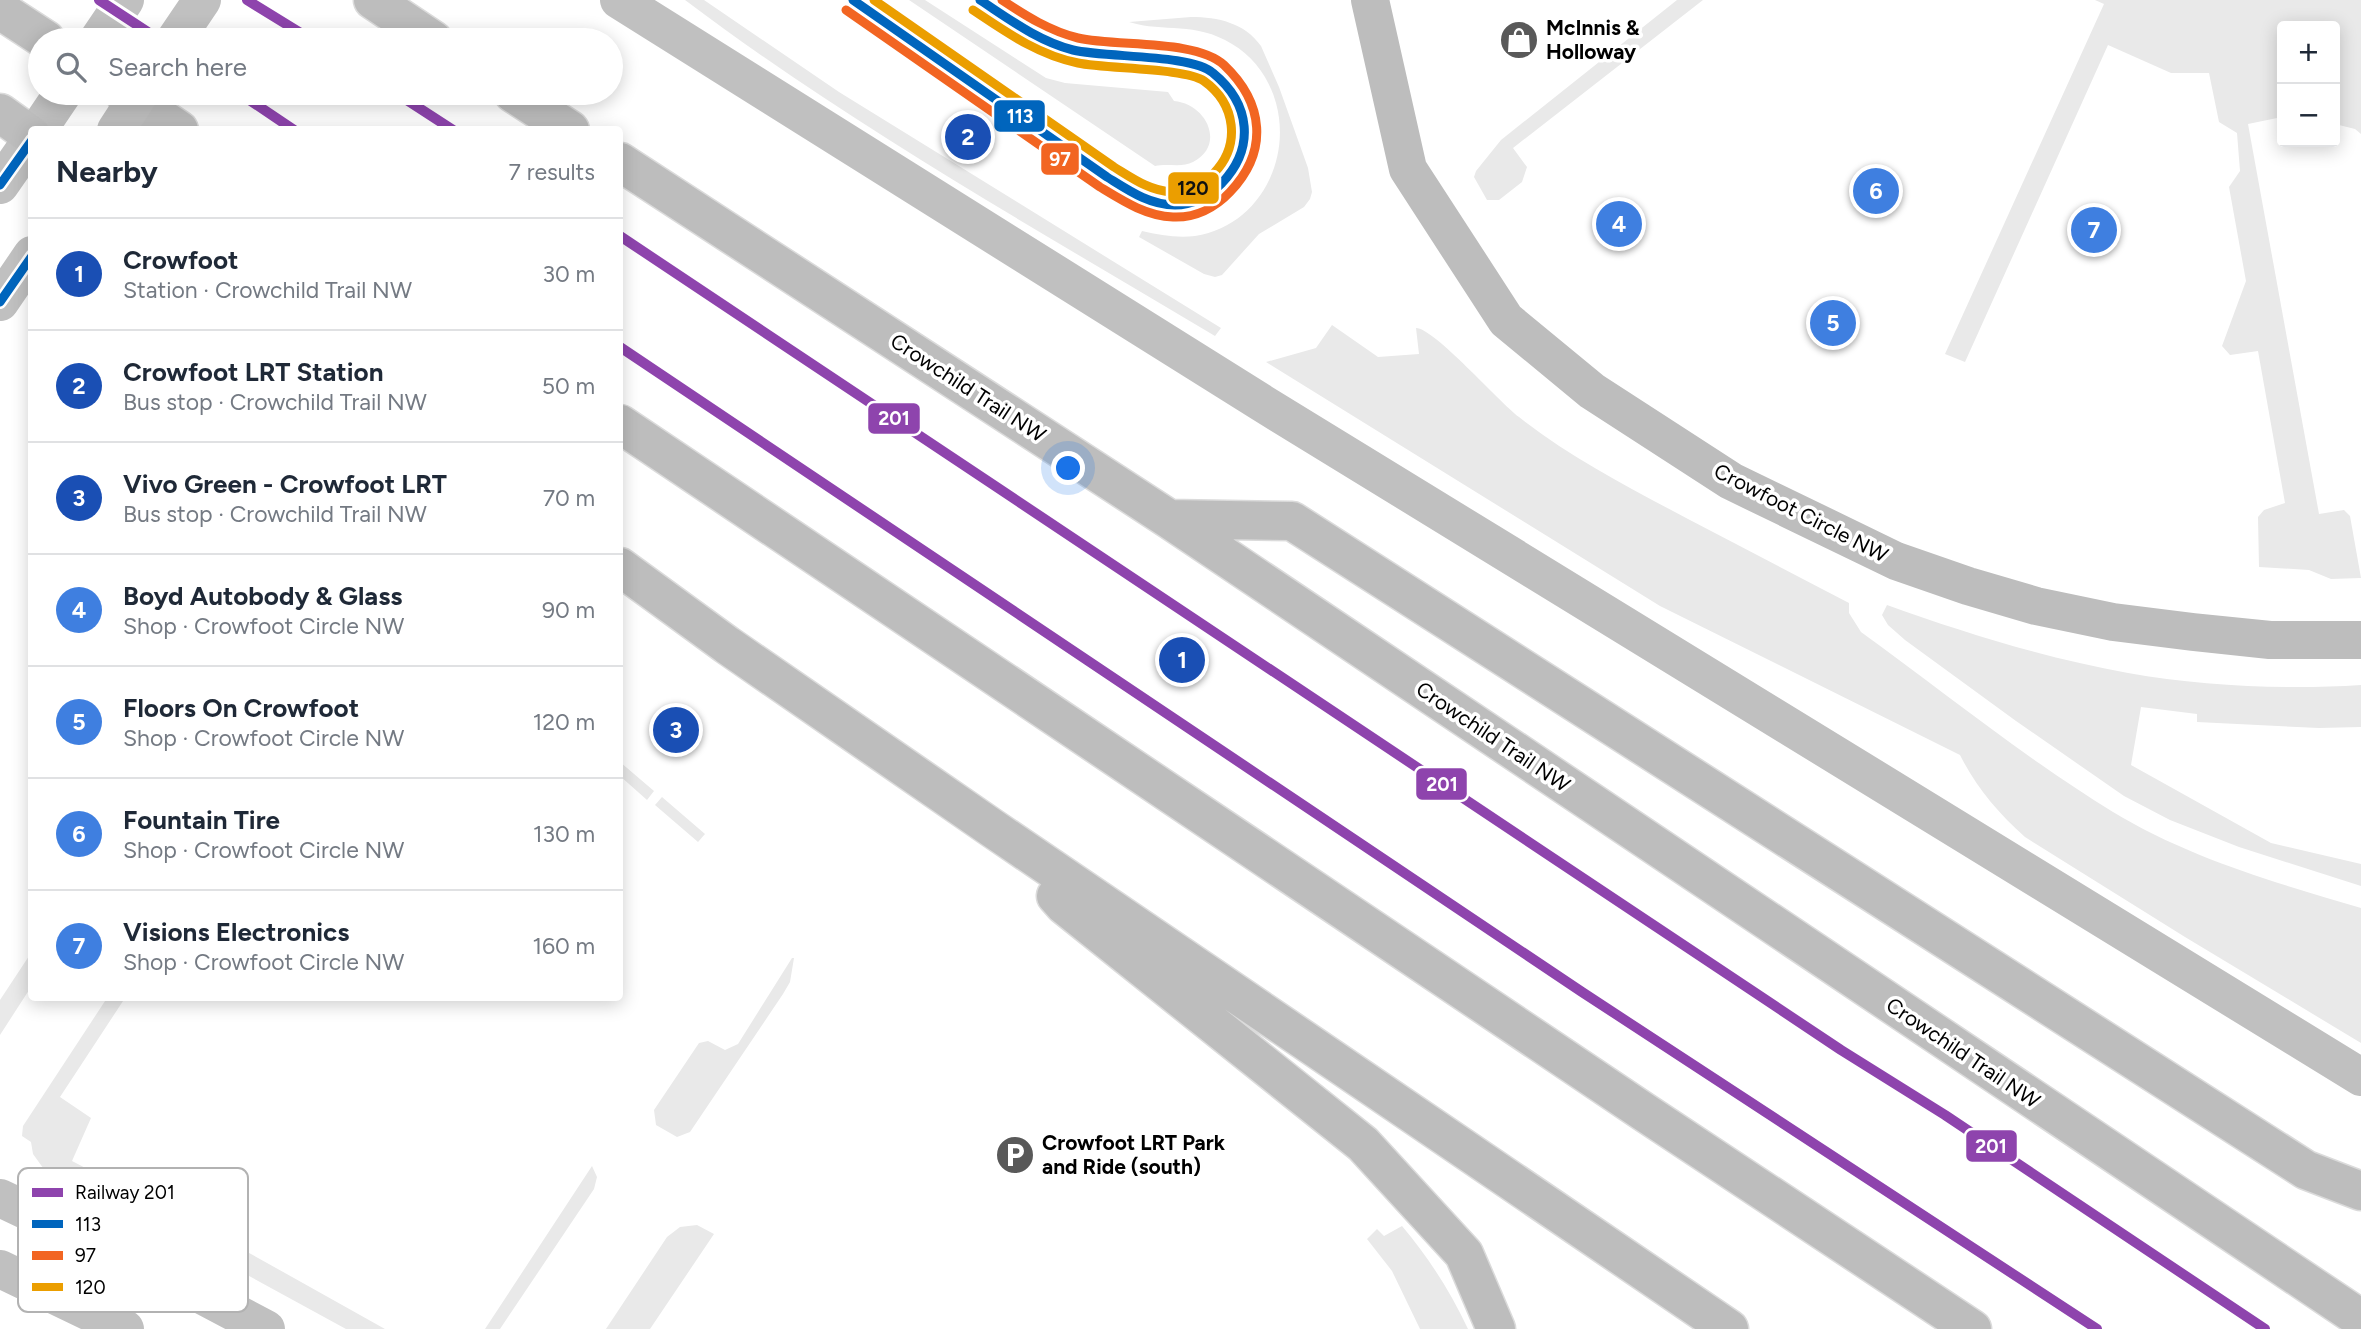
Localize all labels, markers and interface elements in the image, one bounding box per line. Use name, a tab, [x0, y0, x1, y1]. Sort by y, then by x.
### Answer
place label: McInnis & Holloway	[1546, 15, 1640, 64]
shop icon: McInnis & Holloway	[1498, 19, 1540, 61]
map controls	[2277, 21, 2340, 147]
button: +	[2277, 21, 2340, 84]
search box	[28, 28, 623, 105]
icon: search	[52, 48, 90, 86]
text: Search here	[108, 51, 247, 83]
button: −	[2277, 84, 2340, 147]
line badge: 113	[993, 99, 1046, 133]
text: 113	[1007, 105, 1033, 128]
pin: 2	[945, 111, 991, 163]
line badge: 97	[1040, 142, 1080, 176]
text: 97	[1049, 148, 1071, 171]
text: Nearby	[56, 153, 158, 190]
text: 7 results	[509, 158, 595, 186]
pin: 6	[1853, 165, 1899, 217]
line badge: 120	[1167, 171, 1220, 205]
text: 120	[1177, 177, 1209, 200]
pin: 4	[1596, 198, 1642, 250]
pin: 7	[2071, 204, 2117, 256]
text: Crowfoot	[123, 244, 239, 276]
text: 1	[74, 260, 84, 288]
text: 30 m	[542, 260, 595, 288]
text: Station · Crowchild Trail NW	[123, 276, 412, 304]
pin: 5	[1810, 297, 1856, 349]
street label: Crowchild Trail NW	[886, 328, 1051, 447]
text: Crowfoot LRT Station	[123, 356, 384, 388]
text: 2	[72, 372, 86, 400]
text: 50 m	[542, 372, 595, 400]
text: Bus stop · Crowchild Trail NW	[123, 388, 427, 416]
line badge: 201	[867, 402, 921, 435]
text: 201	[878, 407, 910, 430]
your location	[1051, 451, 1085, 485]
street label: Crowfoot Circle NW	[1710, 458, 1892, 567]
text: Vivo Green - Crowfoot LRT	[123, 468, 447, 500]
text: 3	[73, 484, 85, 512]
text: 70 m	[543, 484, 595, 512]
text: Bus stop · Crowchild Trail NW	[123, 500, 427, 528]
text: Boyd Autobody & Glass	[123, 580, 402, 612]
text: 4	[72, 596, 86, 624]
text: 90 m	[542, 596, 595, 624]
text: Shop · Crowfoot Circle NW	[123, 612, 404, 640]
pin: 1	[1159, 634, 1205, 686]
street label: Crowchild Trail NW	[1412, 676, 1575, 797]
text: Floors On Crowfoot	[123, 692, 359, 724]
pin: 3	[653, 704, 699, 756]
text: 5	[72, 708, 86, 736]
text: 120 m	[533, 708, 595, 736]
text: Shop · Crowfoot Circle NW	[123, 724, 404, 752]
line badge: 201	[1415, 767, 1468, 801]
text: 201	[1426, 773, 1458, 796]
text: Fountain Tire	[123, 804, 280, 836]
text: 6	[72, 820, 86, 848]
text: 130 m	[533, 820, 595, 848]
text: Shop · Crowfoot Circle NW	[123, 836, 404, 864]
text: Visions Electronics	[123, 916, 349, 948]
text: 7	[73, 932, 85, 960]
text: 160 m	[532, 932, 595, 960]
text: Shop · Crowfoot Circle NW	[123, 948, 404, 976]
street label: Crowchild Trail NW	[1882, 992, 2045, 1113]
line badge: 201	[1965, 1129, 2018, 1163]
place label: Crowfoot LRT Park and Ride (south)	[1042, 1130, 1226, 1179]
parking icon: Crowfoot LRT Park and Ride (south)	[994, 1134, 1036, 1176]
text: 201	[1975, 1135, 2007, 1158]
legend	[18, 1168, 248, 1312]
text: Railway 201	[75, 1181, 175, 1204]
text: 113	[75, 1213, 101, 1236]
text: 97	[75, 1244, 96, 1267]
text: 120	[75, 1276, 106, 1299]

